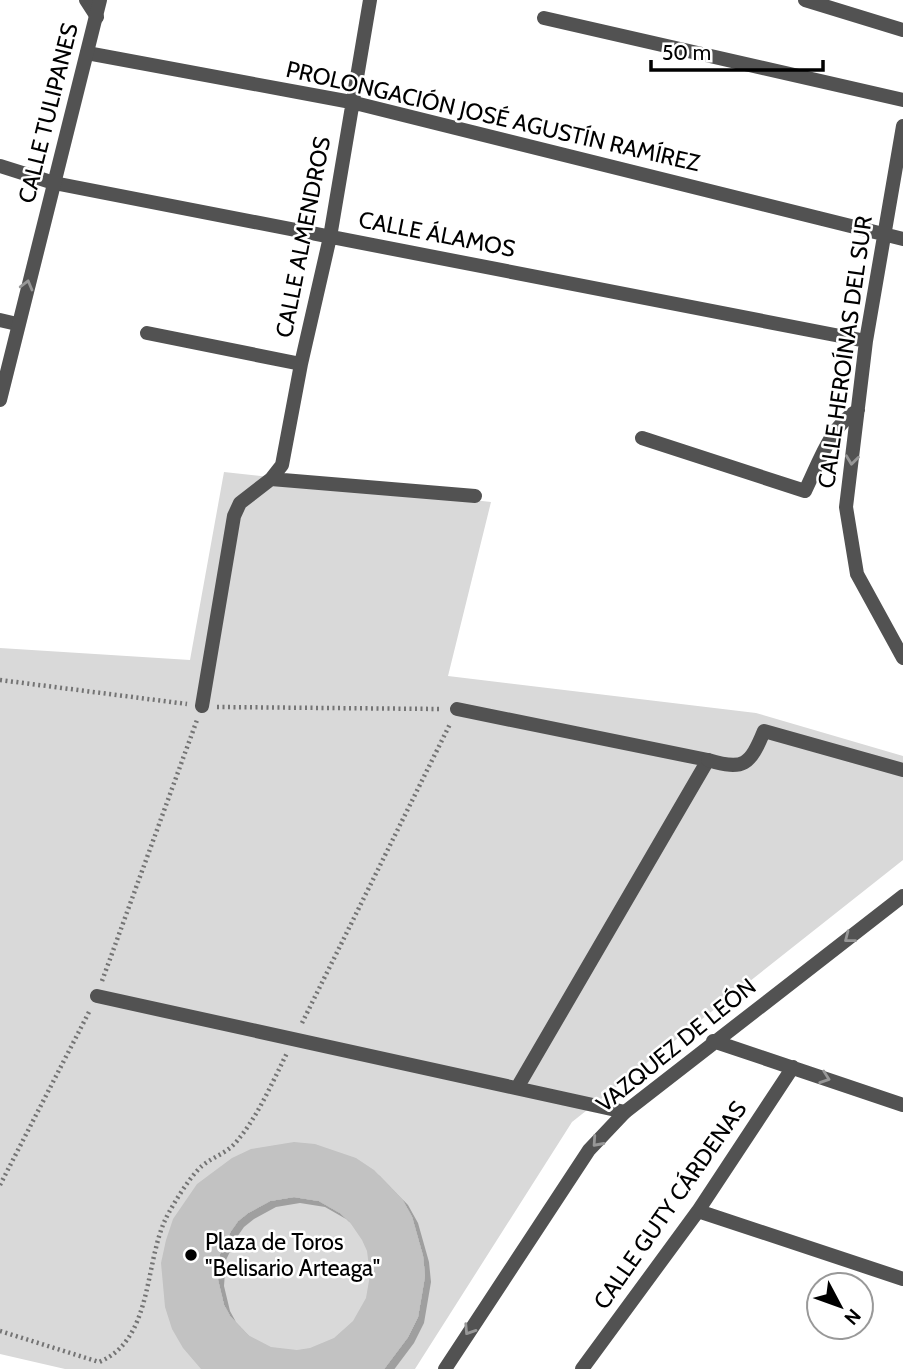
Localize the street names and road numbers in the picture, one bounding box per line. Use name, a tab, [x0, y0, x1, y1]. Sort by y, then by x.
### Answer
street label: CALLE TULIPANES	[12, 20, 84, 206]
street label: PROLONGACIÓN JOSÉ AGUSTÍN RAMÍREZ	[283, 54, 703, 177]
street label: CALLE ALMENDROS	[270, 134, 336, 340]
street label: CALLE ÁLAMOS	[356, 204, 518, 263]
street label: CALLE HEROÍNAS DEL SUR	[811, 214, 878, 490]
street label: VAZQUEZ DE LEÓN	[591, 972, 761, 1118]
street label: CALLE GUTY CÁRDENAS	[587, 1095, 752, 1314]

